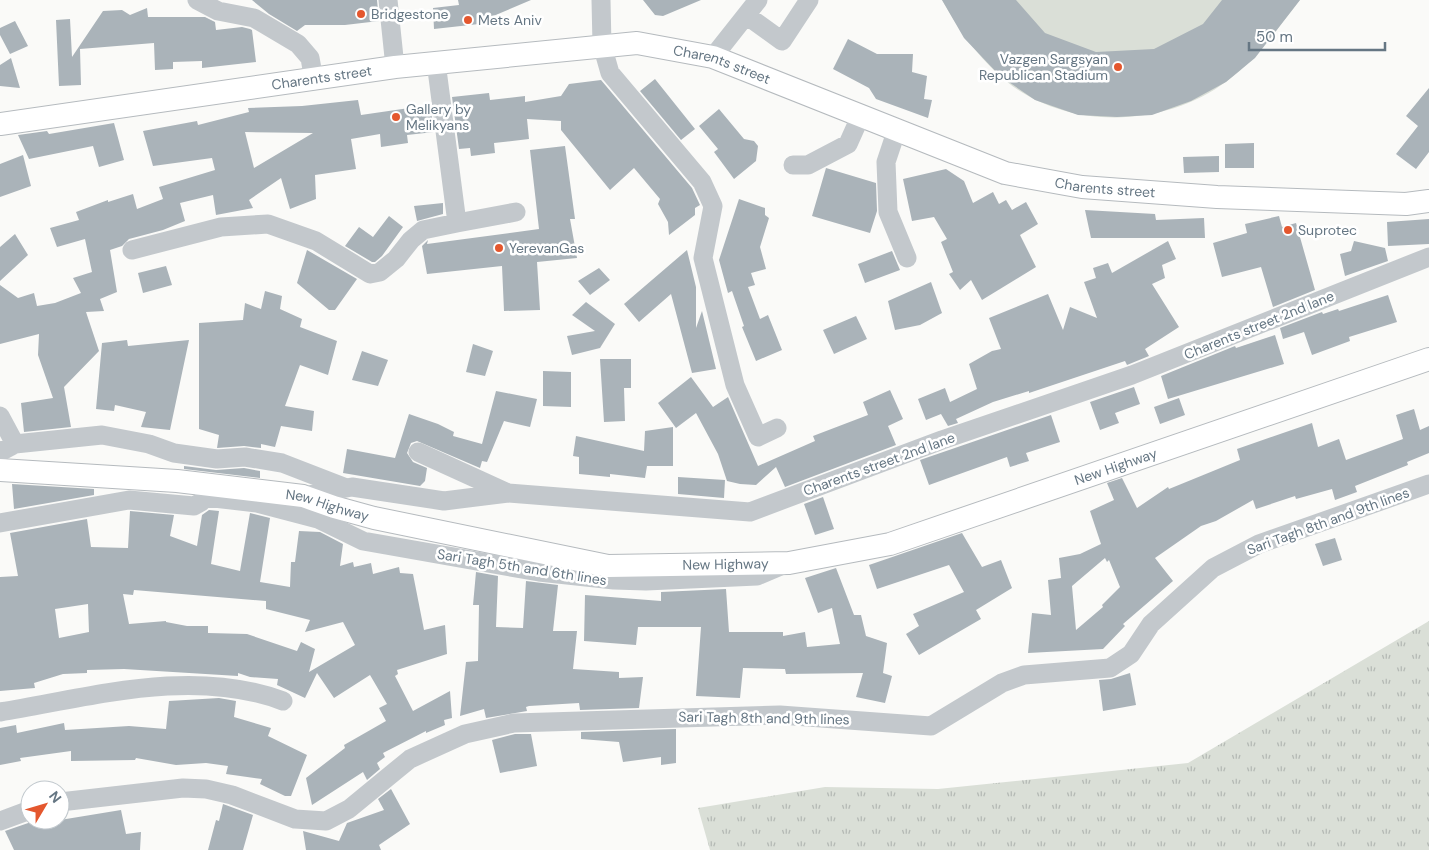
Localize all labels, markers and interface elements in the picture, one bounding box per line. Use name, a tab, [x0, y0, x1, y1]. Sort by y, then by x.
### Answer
place label: Bridgestone	[371, 5, 449, 23]
marker: Bridgestone	[355, 8, 367, 20]
place label: Mets Aniv	[478, 11, 542, 29]
marker: Mets Aniv	[462, 14, 474, 26]
scale bar	[1249, 20, 1385, 52]
text: 50 m	[1256, 27, 1293, 47]
street label: Charents street	[672, 41, 773, 88]
place label: Vazgen Sargsyan Republican Stadium	[979, 50, 1108, 84]
street label: Charents street	[270, 61, 373, 94]
marker: Vazgen Sargsyan Republican Stadium	[1112, 61, 1124, 73]
place label: Gallery by Melikyans	[406, 100, 471, 134]
marker: Gallery by Melikyans	[390, 111, 402, 123]
street label: Charents street	[1053, 173, 1156, 201]
place label: Suprotec	[1298, 221, 1357, 239]
marker: Suprotec	[1282, 224, 1294, 236]
place label: YerevanGas	[509, 239, 584, 257]
marker: YerevanGas	[493, 242, 505, 254]
street label: Charents street 2nd lane	[1181, 287, 1337, 363]
street label: Charents street 2nd lane	[801, 428, 957, 500]
street label: New Highway	[1072, 444, 1160, 489]
street label: Sari Tagh 8th and 9th lines	[1244, 483, 1412, 559]
street label: New Highway	[285, 485, 371, 525]
street label: Sari Tagh 5th and 6th lines	[436, 545, 608, 589]
street label: New Highway	[682, 554, 769, 574]
street label: Sari Tagh 8th and 9th lines	[678, 708, 850, 728]
north arrow	[20, 780, 70, 830]
text: N	[45, 787, 65, 807]

